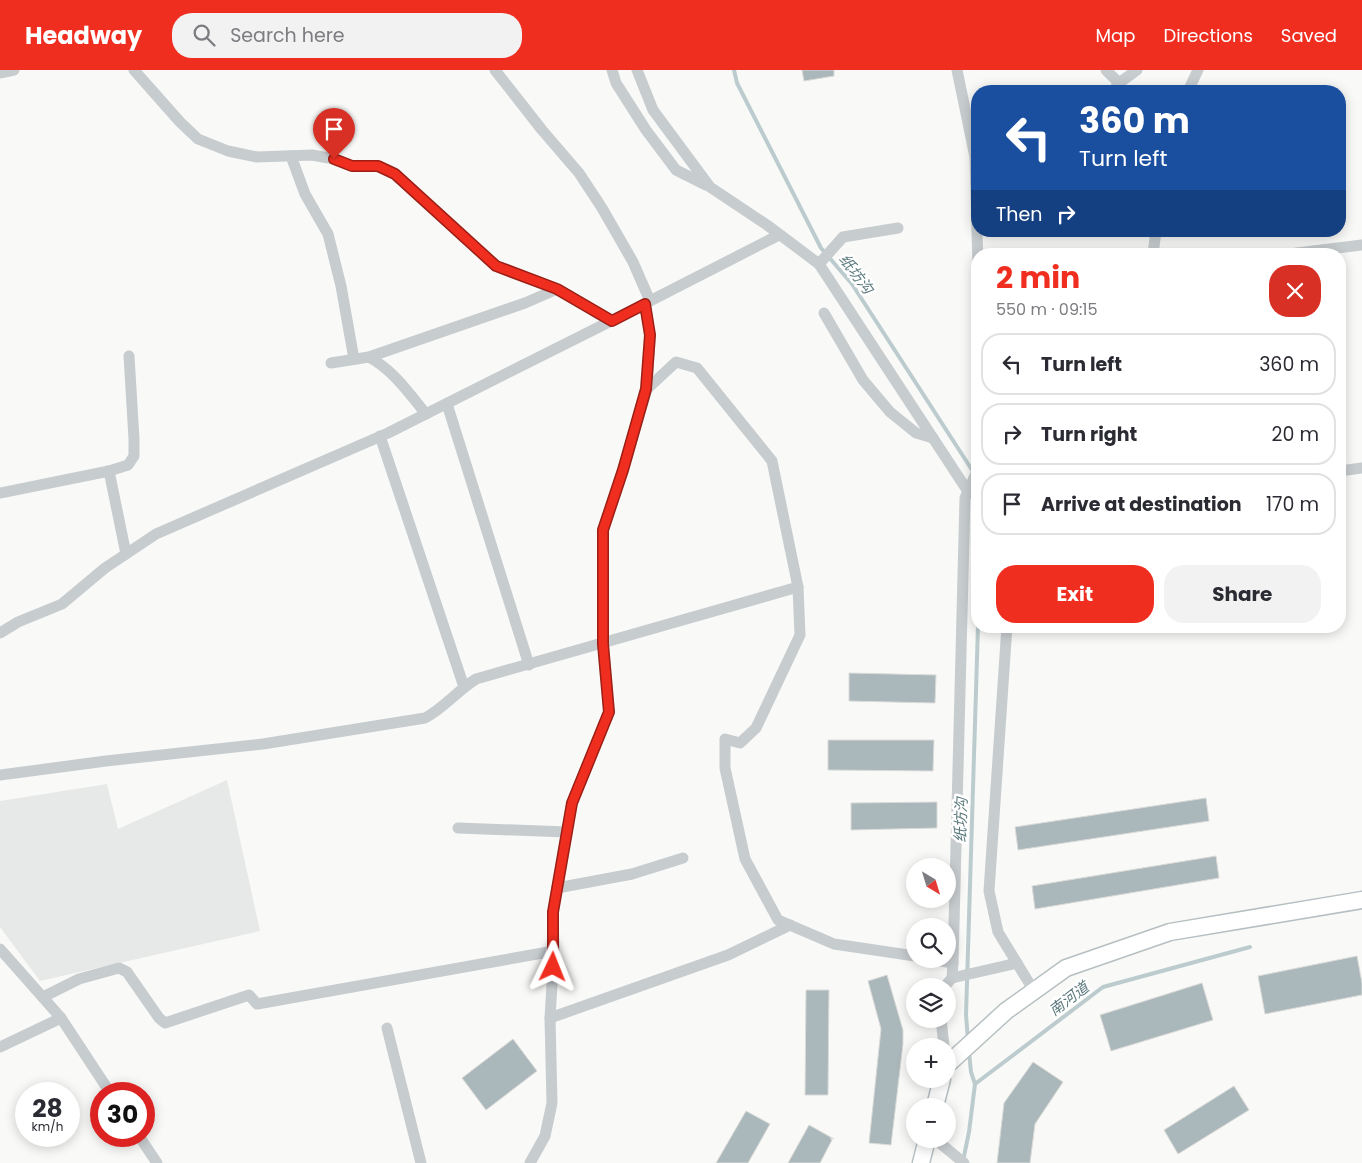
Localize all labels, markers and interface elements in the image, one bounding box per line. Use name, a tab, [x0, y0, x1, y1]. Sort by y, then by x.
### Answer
search box	[172, 13, 522, 58]
text: Headway	[25, 19, 142, 52]
icon: search	[190, 21, 218, 49]
text: Search here	[230, 22, 345, 49]
text: Map	[1096, 23, 1135, 48]
text: Directions	[1163, 23, 1253, 48]
text: Saved	[1281, 23, 1337, 48]
text: 360 m	[1079, 96, 1190, 145]
icon: left	[996, 105, 1061, 170]
pin	[313, 108, 355, 159]
icon: arrive	[320, 115, 348, 143]
text: Turn left	[1079, 143, 1167, 174]
icon: right	[1052, 200, 1080, 228]
text: Then	[996, 201, 1042, 228]
water label: 纸坊沟	[834, 249, 880, 300]
text: 2 min	[996, 256, 1080, 299]
button: close	[1269, 265, 1321, 317]
text: 550 m · 09:15	[996, 298, 1098, 321]
icon: left	[998, 350, 1026, 378]
text: Turn left	[1041, 351, 1122, 378]
text: 360 m	[1259, 351, 1319, 378]
icon: right	[998, 420, 1026, 448]
text: Turn right	[1041, 421, 1137, 448]
text: 20 m	[1271, 421, 1319, 448]
icon: arrive	[998, 490, 1026, 518]
text: Arrive at destination	[1041, 491, 1242, 518]
text: 170 m	[1266, 491, 1319, 518]
button: Exit	[996, 565, 1154, 623]
button: Share	[1164, 565, 1321, 623]
water label: 纸坊沟	[949, 795, 972, 843]
north arrow	[906, 858, 956, 908]
map controls	[906, 858, 956, 1148]
button: search	[906, 918, 956, 968]
position arrow	[526, 940, 578, 992]
water label: 南河道	[1044, 975, 1095, 1021]
button: layers	[906, 978, 956, 1028]
button: +	[906, 1038, 956, 1088]
speed limit sign: 30	[90, 1082, 155, 1147]
text: 28	[32, 1091, 63, 1126]
button: −	[906, 1098, 956, 1148]
text: km/h	[32, 1118, 63, 1135]

